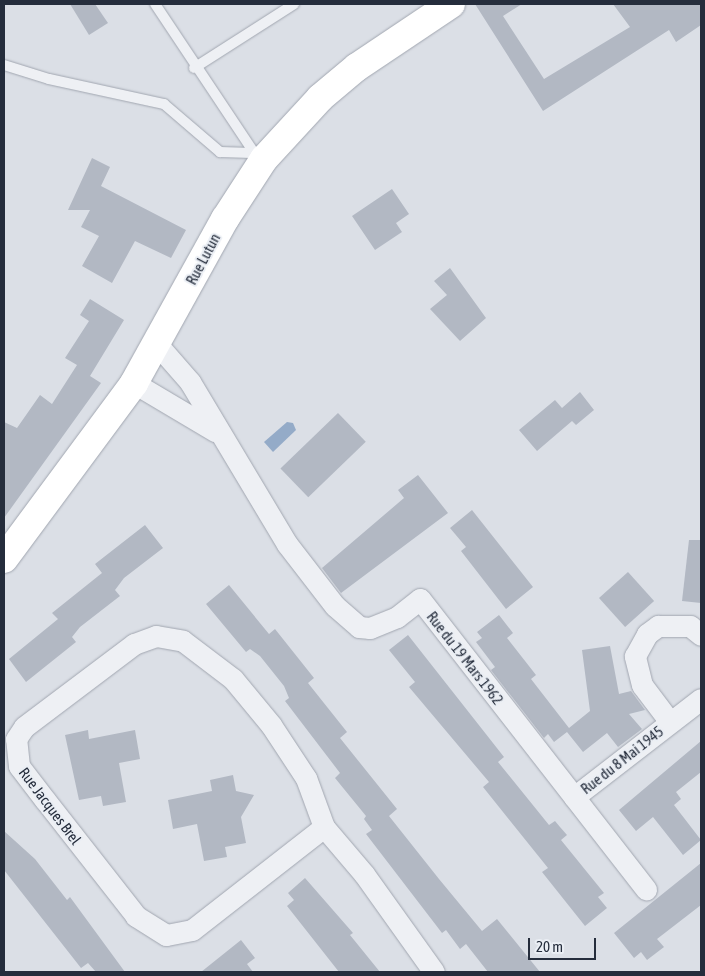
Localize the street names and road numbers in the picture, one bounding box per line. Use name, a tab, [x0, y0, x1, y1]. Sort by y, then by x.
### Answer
street label: Rue Lutun	[182, 230, 224, 288]
street label: Rue du 19 Mars 1962	[423, 608, 507, 708]
street label: Rue du 8 Mai 1945	[577, 722, 667, 798]
street label: Rue Jacques Brel	[15, 764, 85, 848]

